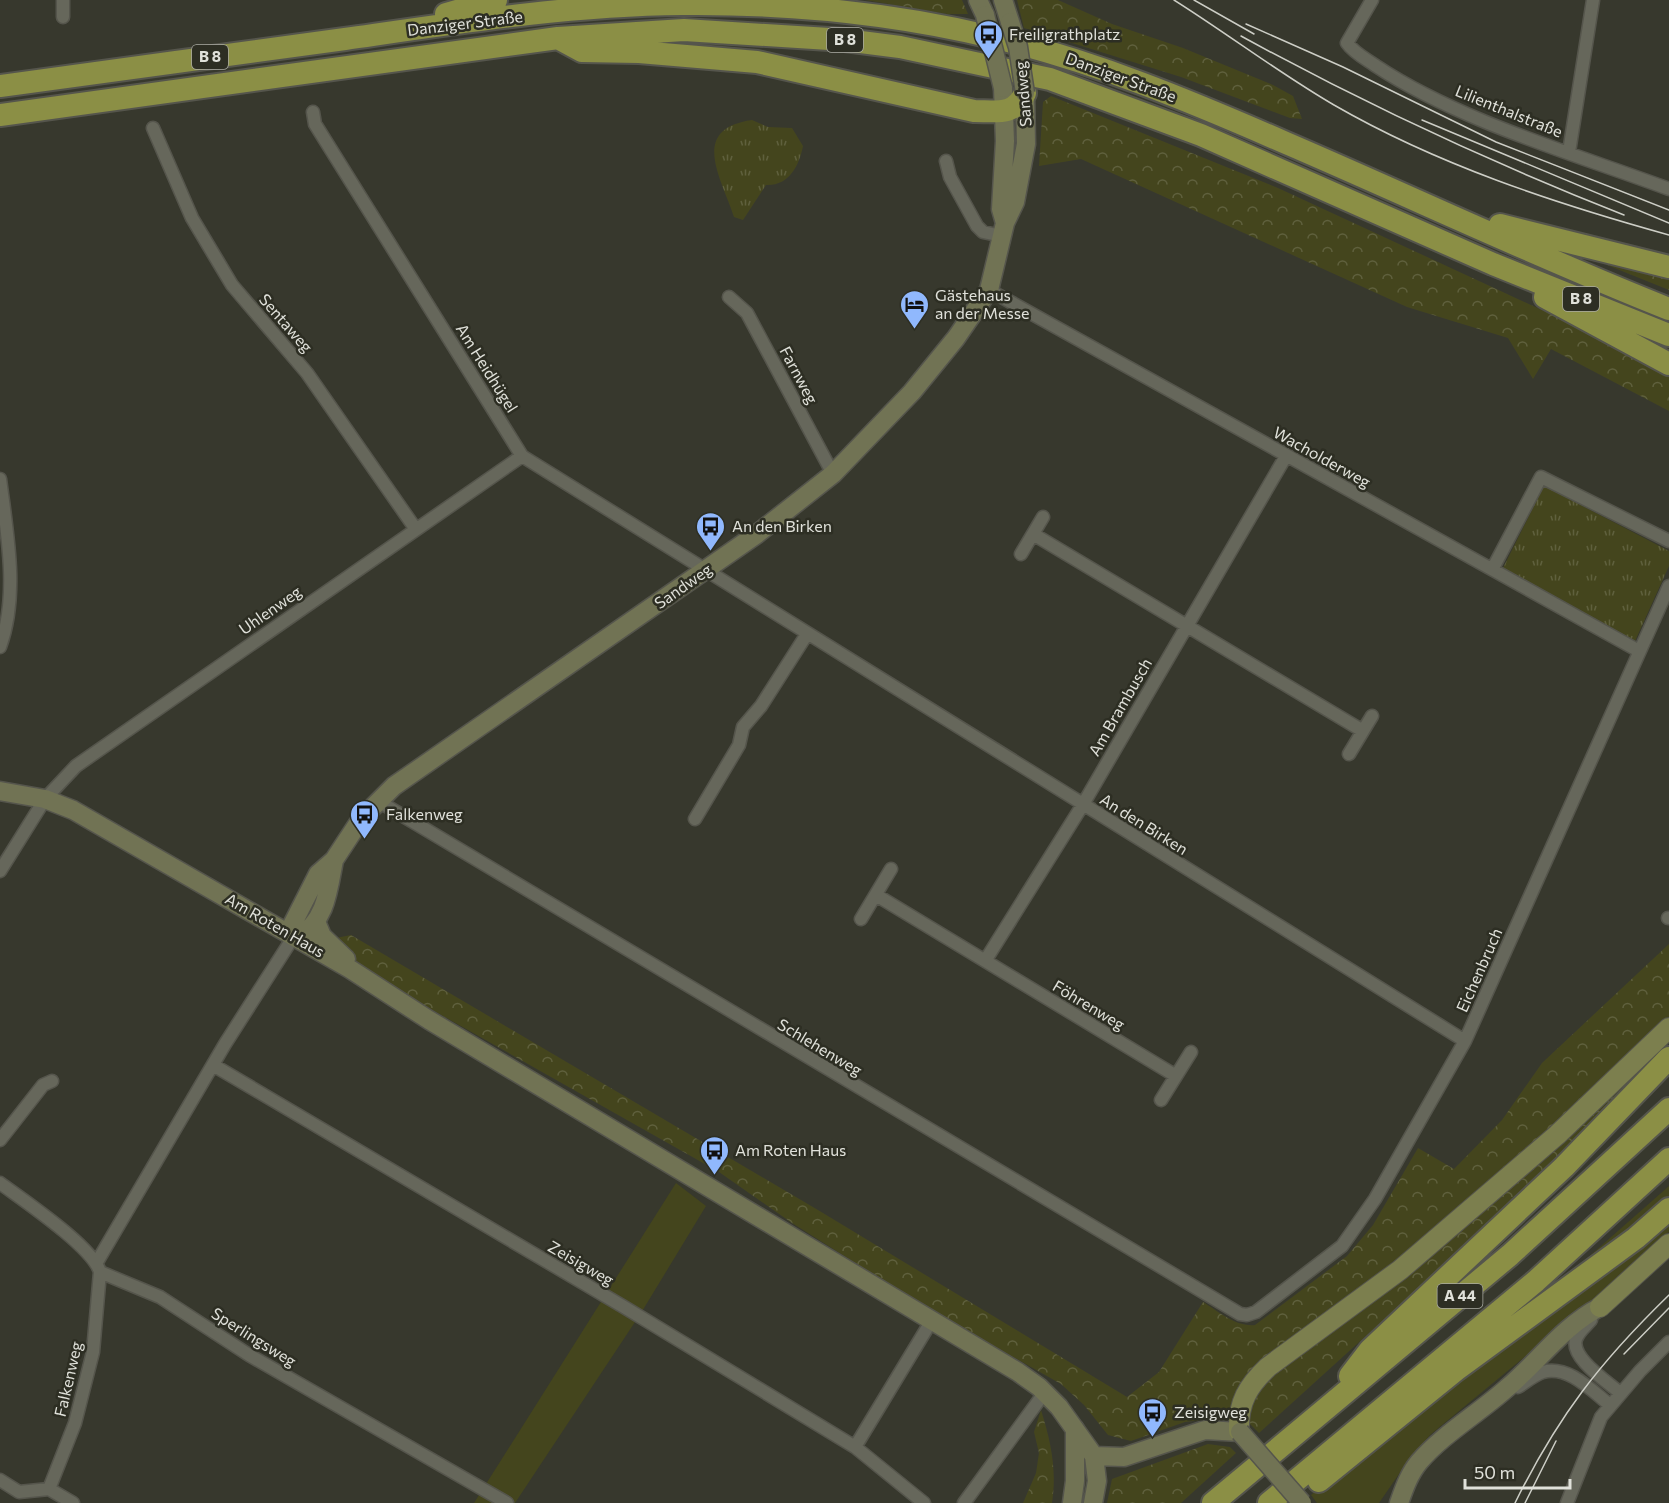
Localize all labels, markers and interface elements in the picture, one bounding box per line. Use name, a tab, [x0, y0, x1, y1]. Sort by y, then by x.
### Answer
street label: Danziger Straße	[406, 6, 524, 39]
bus stop icon: Freiligrathplatz	[972, 18, 1004, 60]
place label: Freiligrathplatz	[1009, 24, 1120, 43]
road number: B 8	[827, 28, 863, 52]
road number: B 8	[192, 45, 228, 69]
street label: Danziger Straße	[1063, 48, 1179, 105]
street label: Sandweg	[1010, 60, 1035, 128]
street label: Lilienthalstraße	[1453, 80, 1565, 141]
place label: Gästehaus an der Messe	[935, 285, 1029, 322]
road number: B 8	[1563, 287, 1599, 311]
hotel icon: Gästehaus an der Messe	[898, 288, 930, 330]
street label: Sentaweg	[256, 290, 317, 356]
street label: Am Heidhügel	[453, 320, 522, 416]
street label: Farnweg	[776, 343, 823, 407]
street label: Wacholderweg	[1270, 422, 1374, 491]
bus stop icon: An den Birken	[695, 510, 727, 552]
place label: An den Birken	[732, 516, 832, 535]
street label: Sandweg	[650, 559, 715, 612]
street label: Uhlenweg	[235, 581, 305, 638]
street label: Am Brambusch	[1084, 654, 1155, 759]
street label: An den Birken	[1097, 789, 1192, 858]
bus stop icon: Falkenweg	[349, 798, 381, 840]
place label: Falkenweg	[386, 804, 463, 823]
street label: Am Roten Haus	[222, 888, 328, 961]
street label: Eichenbruch	[1452, 925, 1506, 1015]
street label: Föhrenweg	[1050, 976, 1129, 1034]
street label: Schlehenweg	[775, 1014, 866, 1079]
bus stop icon: Am Roten Haus	[698, 1134, 730, 1176]
place label: Am Roten Haus	[735, 1140, 846, 1159]
street label: Zeisigweg	[545, 1236, 618, 1289]
road number: A 44	[1438, 1284, 1482, 1308]
street label: Sperlingsweg	[208, 1303, 300, 1370]
street label: Falkenweg	[50, 1339, 85, 1418]
bus stop icon: Zeisigweg	[1137, 1396, 1169, 1438]
place label: Zeisigweg	[1174, 1402, 1247, 1421]
scale bar	[1465, 1452, 1570, 1490]
text: 50 m	[1474, 1461, 1515, 1483]

